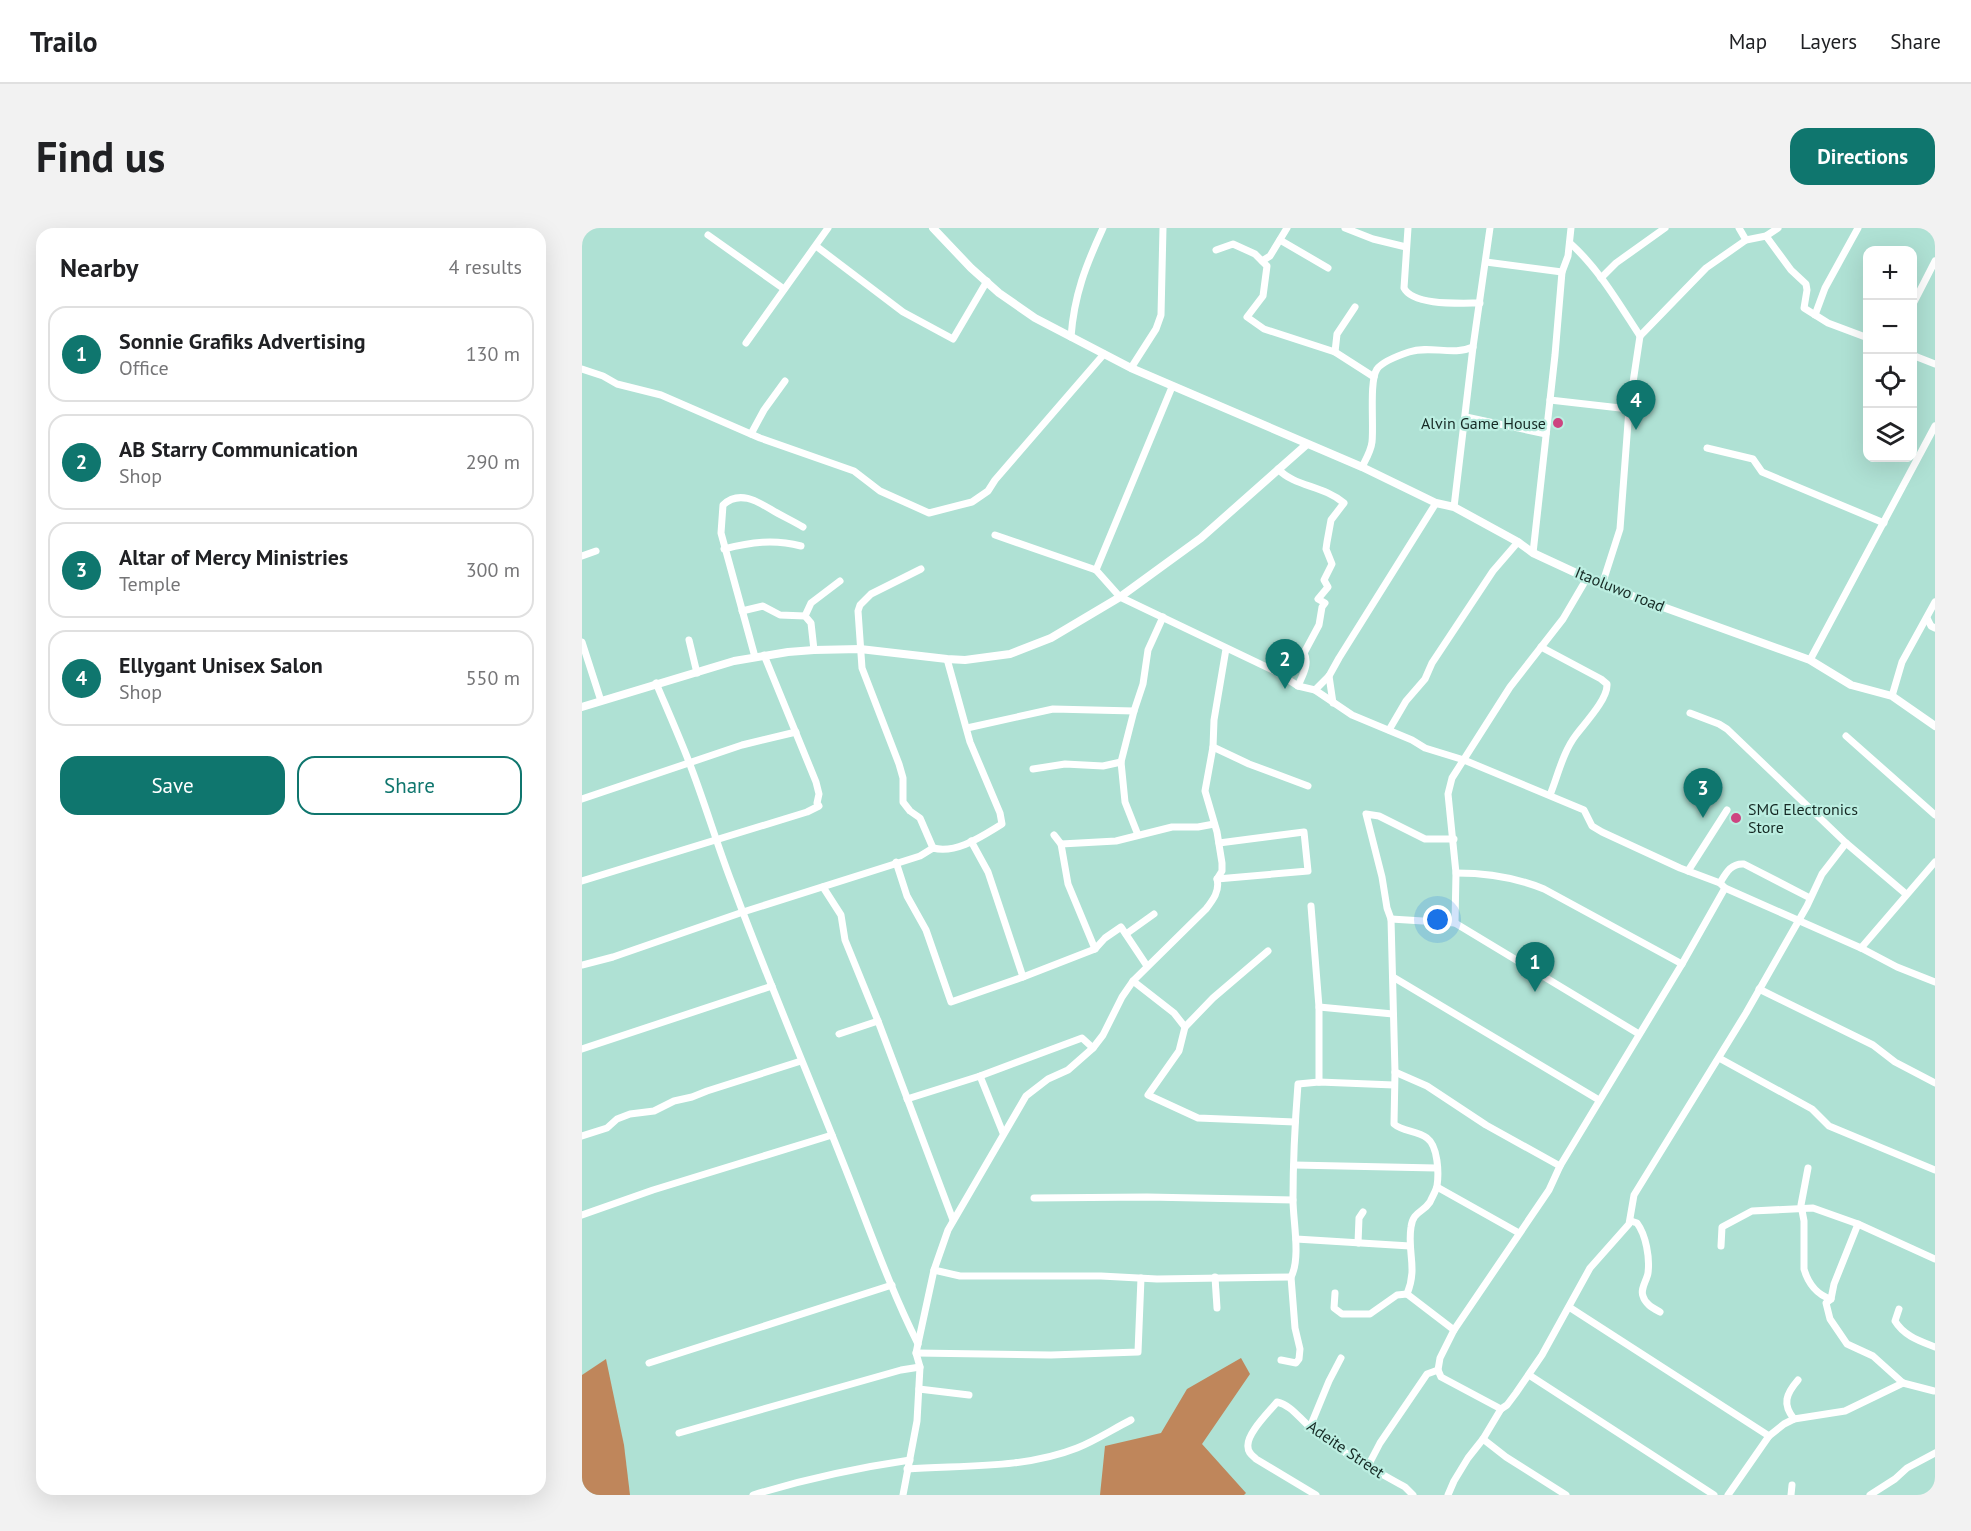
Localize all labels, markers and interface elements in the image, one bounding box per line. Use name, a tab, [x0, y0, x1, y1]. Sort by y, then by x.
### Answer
text: Trailo	[30, 23, 97, 60]
text: Map	[1729, 28, 1767, 55]
text: Layers	[1800, 28, 1857, 55]
text: Share	[1890, 28, 1941, 55]
button: Directions	[1790, 128, 1935, 185]
text: Find us	[36, 129, 165, 184]
map controls	[1863, 246, 1917, 462]
button: +	[1863, 246, 1917, 300]
text: Nearby	[60, 251, 138, 284]
text: 4 results	[449, 254, 522, 280]
button: −	[1863, 300, 1917, 354]
text: Sonnie Grafiks Advertising	[119, 327, 365, 355]
text: 1	[76, 341, 87, 367]
text: 130 m	[466, 341, 520, 367]
button: locate	[1863, 354, 1917, 408]
text: Office	[119, 355, 169, 381]
pin: 4	[1616, 380, 1656, 430]
button: layers	[1863, 408, 1917, 462]
place label: Alvin Game House	[1421, 413, 1546, 433]
marker: Alvin Game House	[1551, 416, 1565, 430]
text: AB Starry Communication	[119, 435, 358, 463]
text: 2	[76, 449, 87, 475]
text: 290 m	[466, 449, 520, 475]
text: Shop	[119, 463, 162, 489]
text: Altar of Mercy Ministries	[119, 543, 348, 571]
text: 3	[76, 557, 87, 583]
text: 300 m	[466, 557, 520, 583]
street label: Itaoluwo road	[1572, 562, 1668, 616]
text: Temple	[119, 571, 181, 597]
pin: 2	[1266, 640, 1304, 689]
text: Ellygant Unisex Salon	[119, 651, 323, 679]
text: 4	[76, 665, 87, 691]
text: 550 m	[466, 665, 520, 691]
text: Shop	[119, 679, 162, 705]
button: Save	[60, 756, 285, 815]
button: Share	[297, 756, 522, 815]
pin: 3	[1684, 768, 1722, 818]
place label: SMG Electronics Store	[1748, 799, 1858, 837]
marker: SMG Electronics Store	[1729, 811, 1743, 825]
your location	[1423, 905, 1452, 934]
pin: 1	[1516, 942, 1554, 992]
street label: Adeite Street	[1304, 1416, 1389, 1482]

